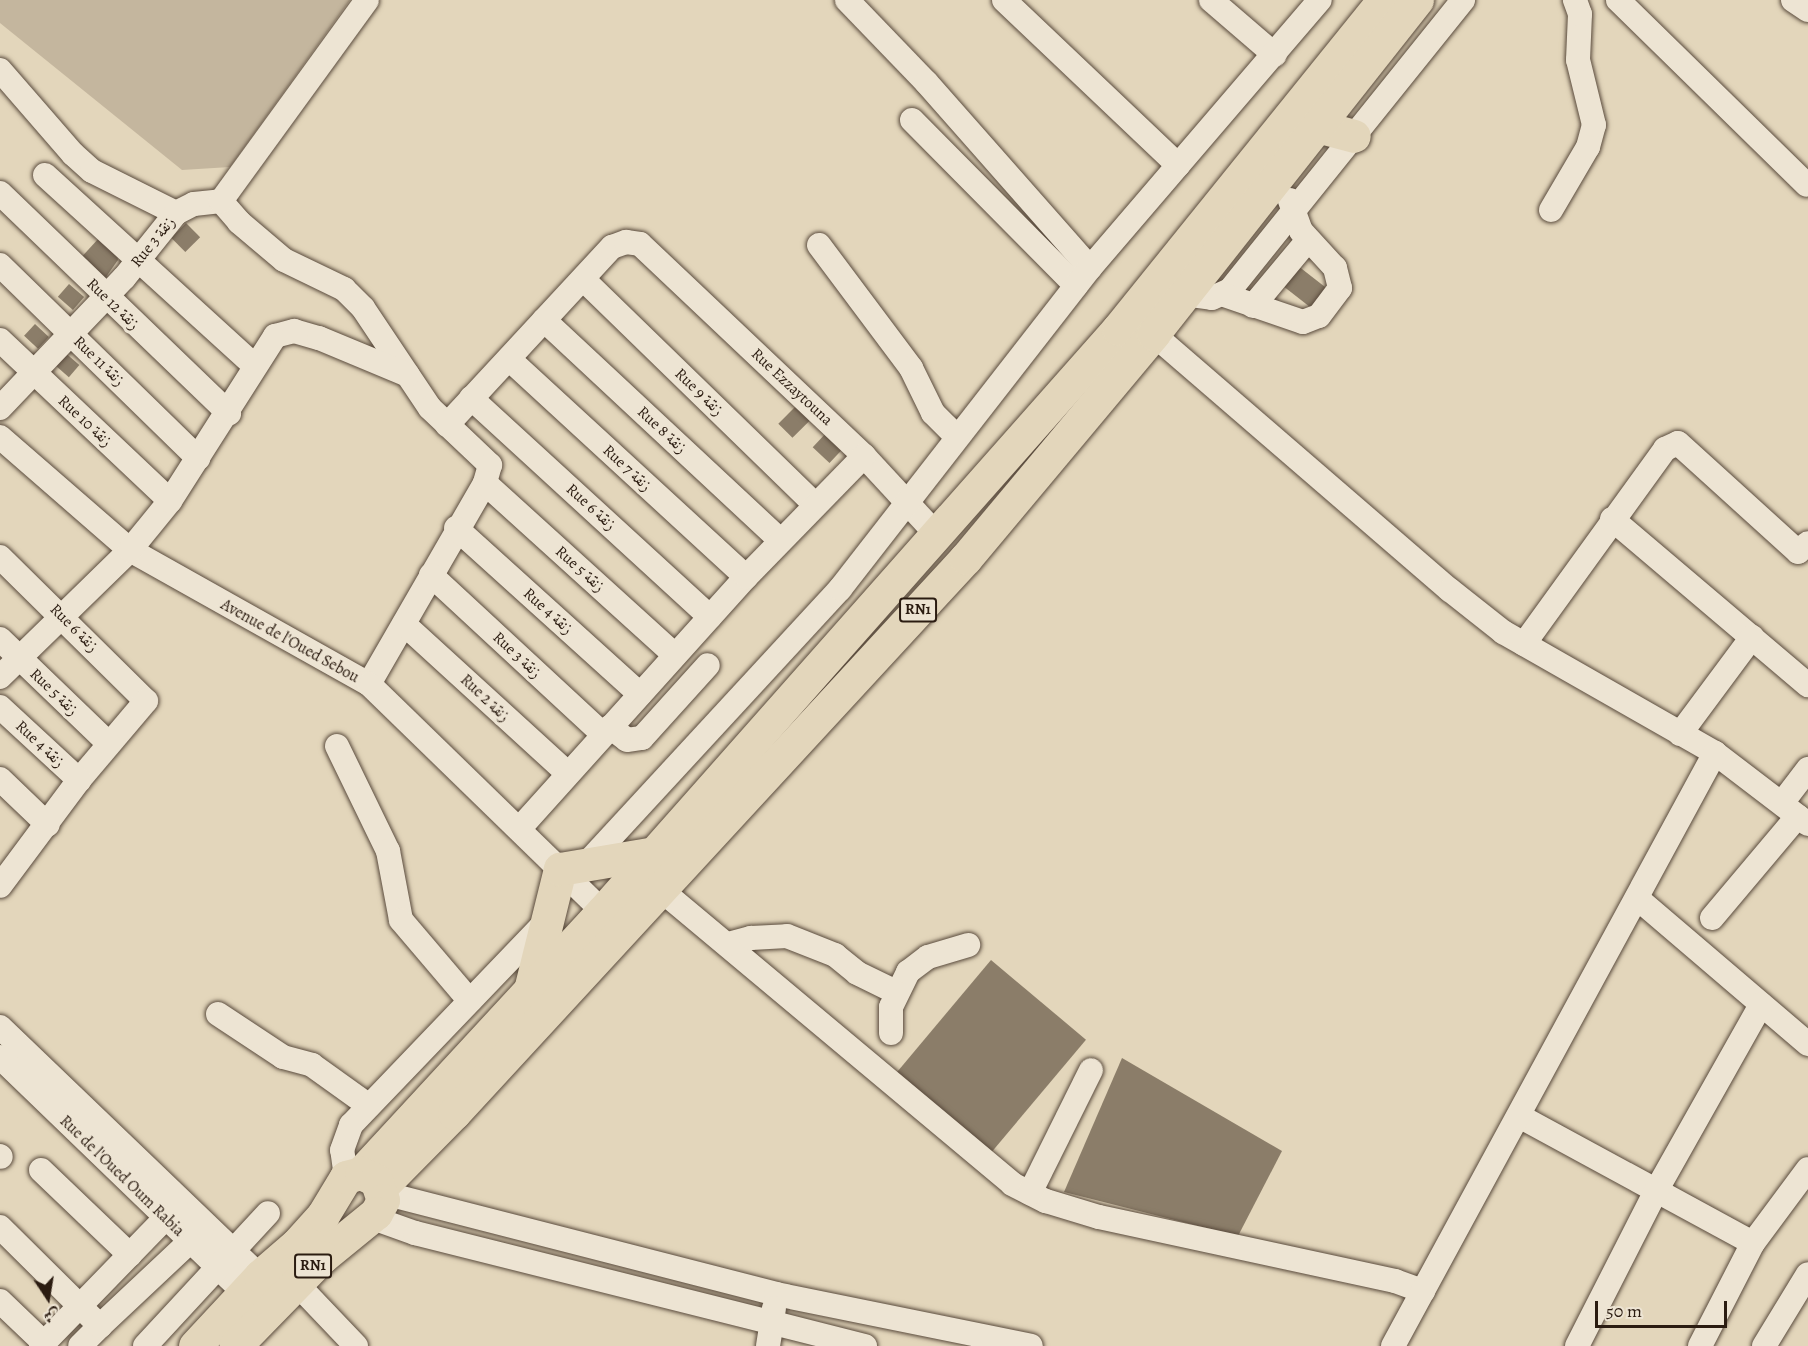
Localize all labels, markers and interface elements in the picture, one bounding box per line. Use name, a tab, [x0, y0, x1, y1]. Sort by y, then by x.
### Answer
street label: Rue 3 زنقة	[127, 213, 179, 271]
street label: Rue 12 زنقة	[83, 274, 143, 334]
street label: Rue 11 زنقة	[69, 332, 129, 390]
street label: Rue Ezzaytouna	[747, 344, 837, 430]
street label: Rue 9 زنقة	[671, 364, 727, 420]
street label: Rue 10 زنقة	[54, 391, 116, 451]
street label: Rue 8 زنقة	[633, 402, 691, 458]
street label: Rue 7 زنقة	[599, 441, 655, 495]
street label: Rue 6 زنقة	[562, 480, 620, 534]
street label: Rue 5 زنقة	[551, 542, 609, 596]
street label: Rue 4 زنقة	[519, 584, 577, 638]
street label: Avenue de l'Oued Sebou	[217, 595, 363, 687]
road number: RN1	[898, 598, 938, 622]
street label: Rue 6 زنقة	[46, 600, 102, 656]
street label: Rue 3 زنقة	[489, 628, 545, 682]
street label: Rue 5 زنقة	[26, 664, 82, 720]
street label: Rue 2 زنقة	[456, 670, 514, 726]
street label: Rue 4 زنقة	[11, 716, 69, 772]
street label: Rue de l'Oued Oum Rabia	[56, 1112, 188, 1240]
road number: RN1	[294, 1254, 332, 1278]
north arrow	[18, 1268, 78, 1328]
scale bar	[1598, 1289, 1730, 1327]
text: 50 m	[1606, 1299, 1642, 1323]
text: ش	[42, 1303, 62, 1328]

